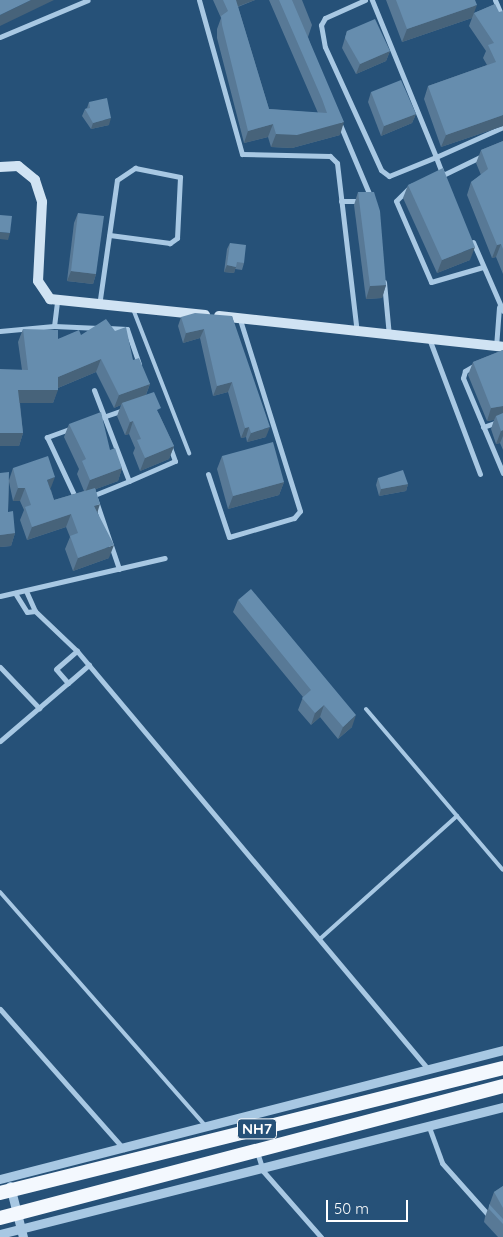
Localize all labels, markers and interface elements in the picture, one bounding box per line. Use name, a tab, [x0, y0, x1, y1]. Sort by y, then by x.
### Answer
road number: NH7	[236, 1116, 278, 1142]
scale bar	[328, 1190, 410, 1222]
text: 50 m	[334, 1199, 369, 1218]

